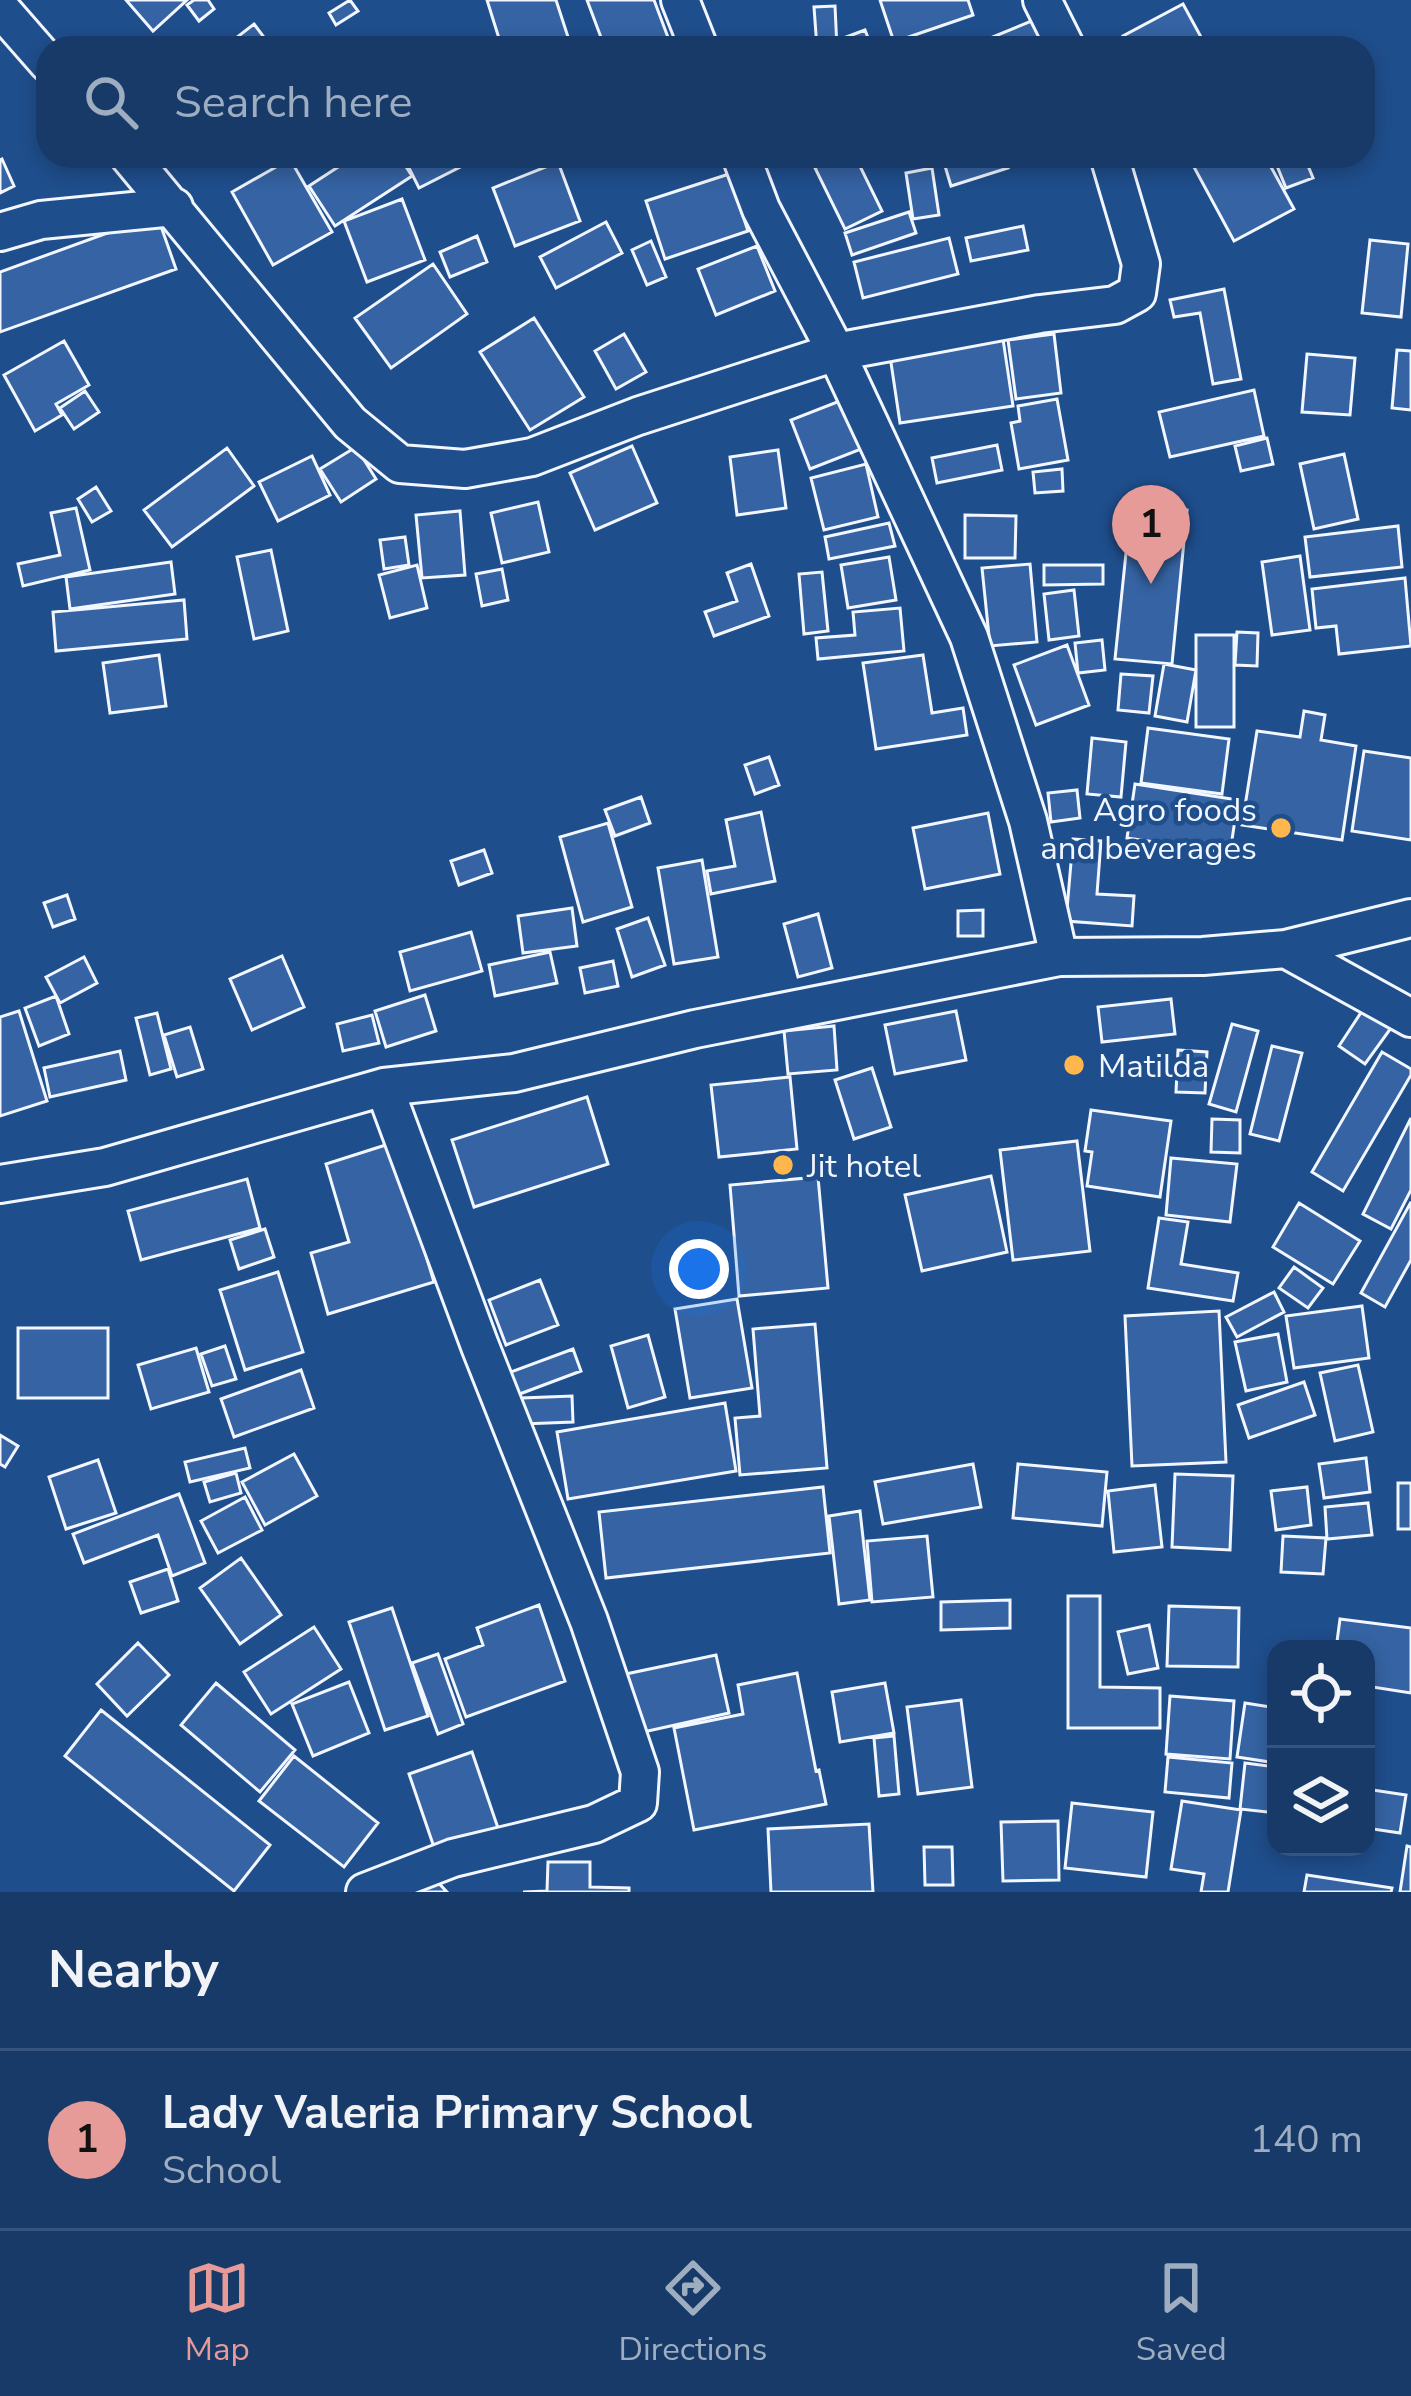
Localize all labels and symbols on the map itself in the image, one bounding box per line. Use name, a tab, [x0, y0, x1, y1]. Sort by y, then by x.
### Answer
pin: 1	[1112, 485, 1190, 584]
place label: Agro foods and beverages	[1040, 788, 1257, 871]
marker: Agro foods and beverages	[1268, 815, 1294, 841]
place label: Matilda	[1098, 1044, 1209, 1089]
marker: Matilda	[1061, 1052, 1087, 1078]
place label: Jit hotel	[806, 1144, 921, 1189]
marker: Jit hotel	[770, 1152, 796, 1178]
your location	[669, 1239, 729, 1299]

